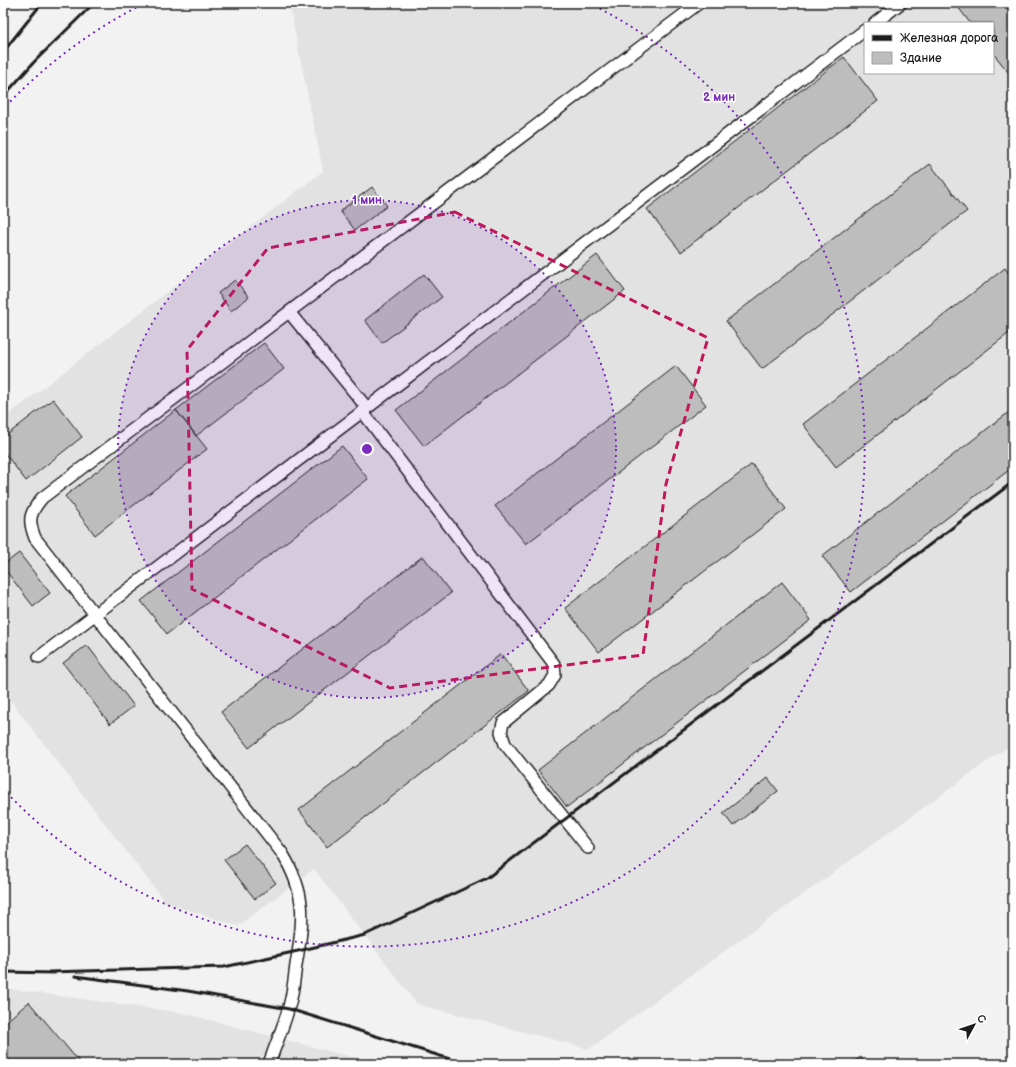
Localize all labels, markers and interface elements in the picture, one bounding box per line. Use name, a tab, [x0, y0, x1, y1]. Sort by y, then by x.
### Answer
legend	[864, 22, 994, 74]
text: Железная дорога	[900, 31, 998, 46]
text: Здание	[900, 51, 942, 66]
text: 2 мин	[703, 90, 735, 105]
text: 1 мин	[352, 193, 382, 208]
centre of rings	[360, 442, 374, 456]
north arrow	[954, 1005, 994, 1045]
text: С	[974, 1012, 989, 1026]

